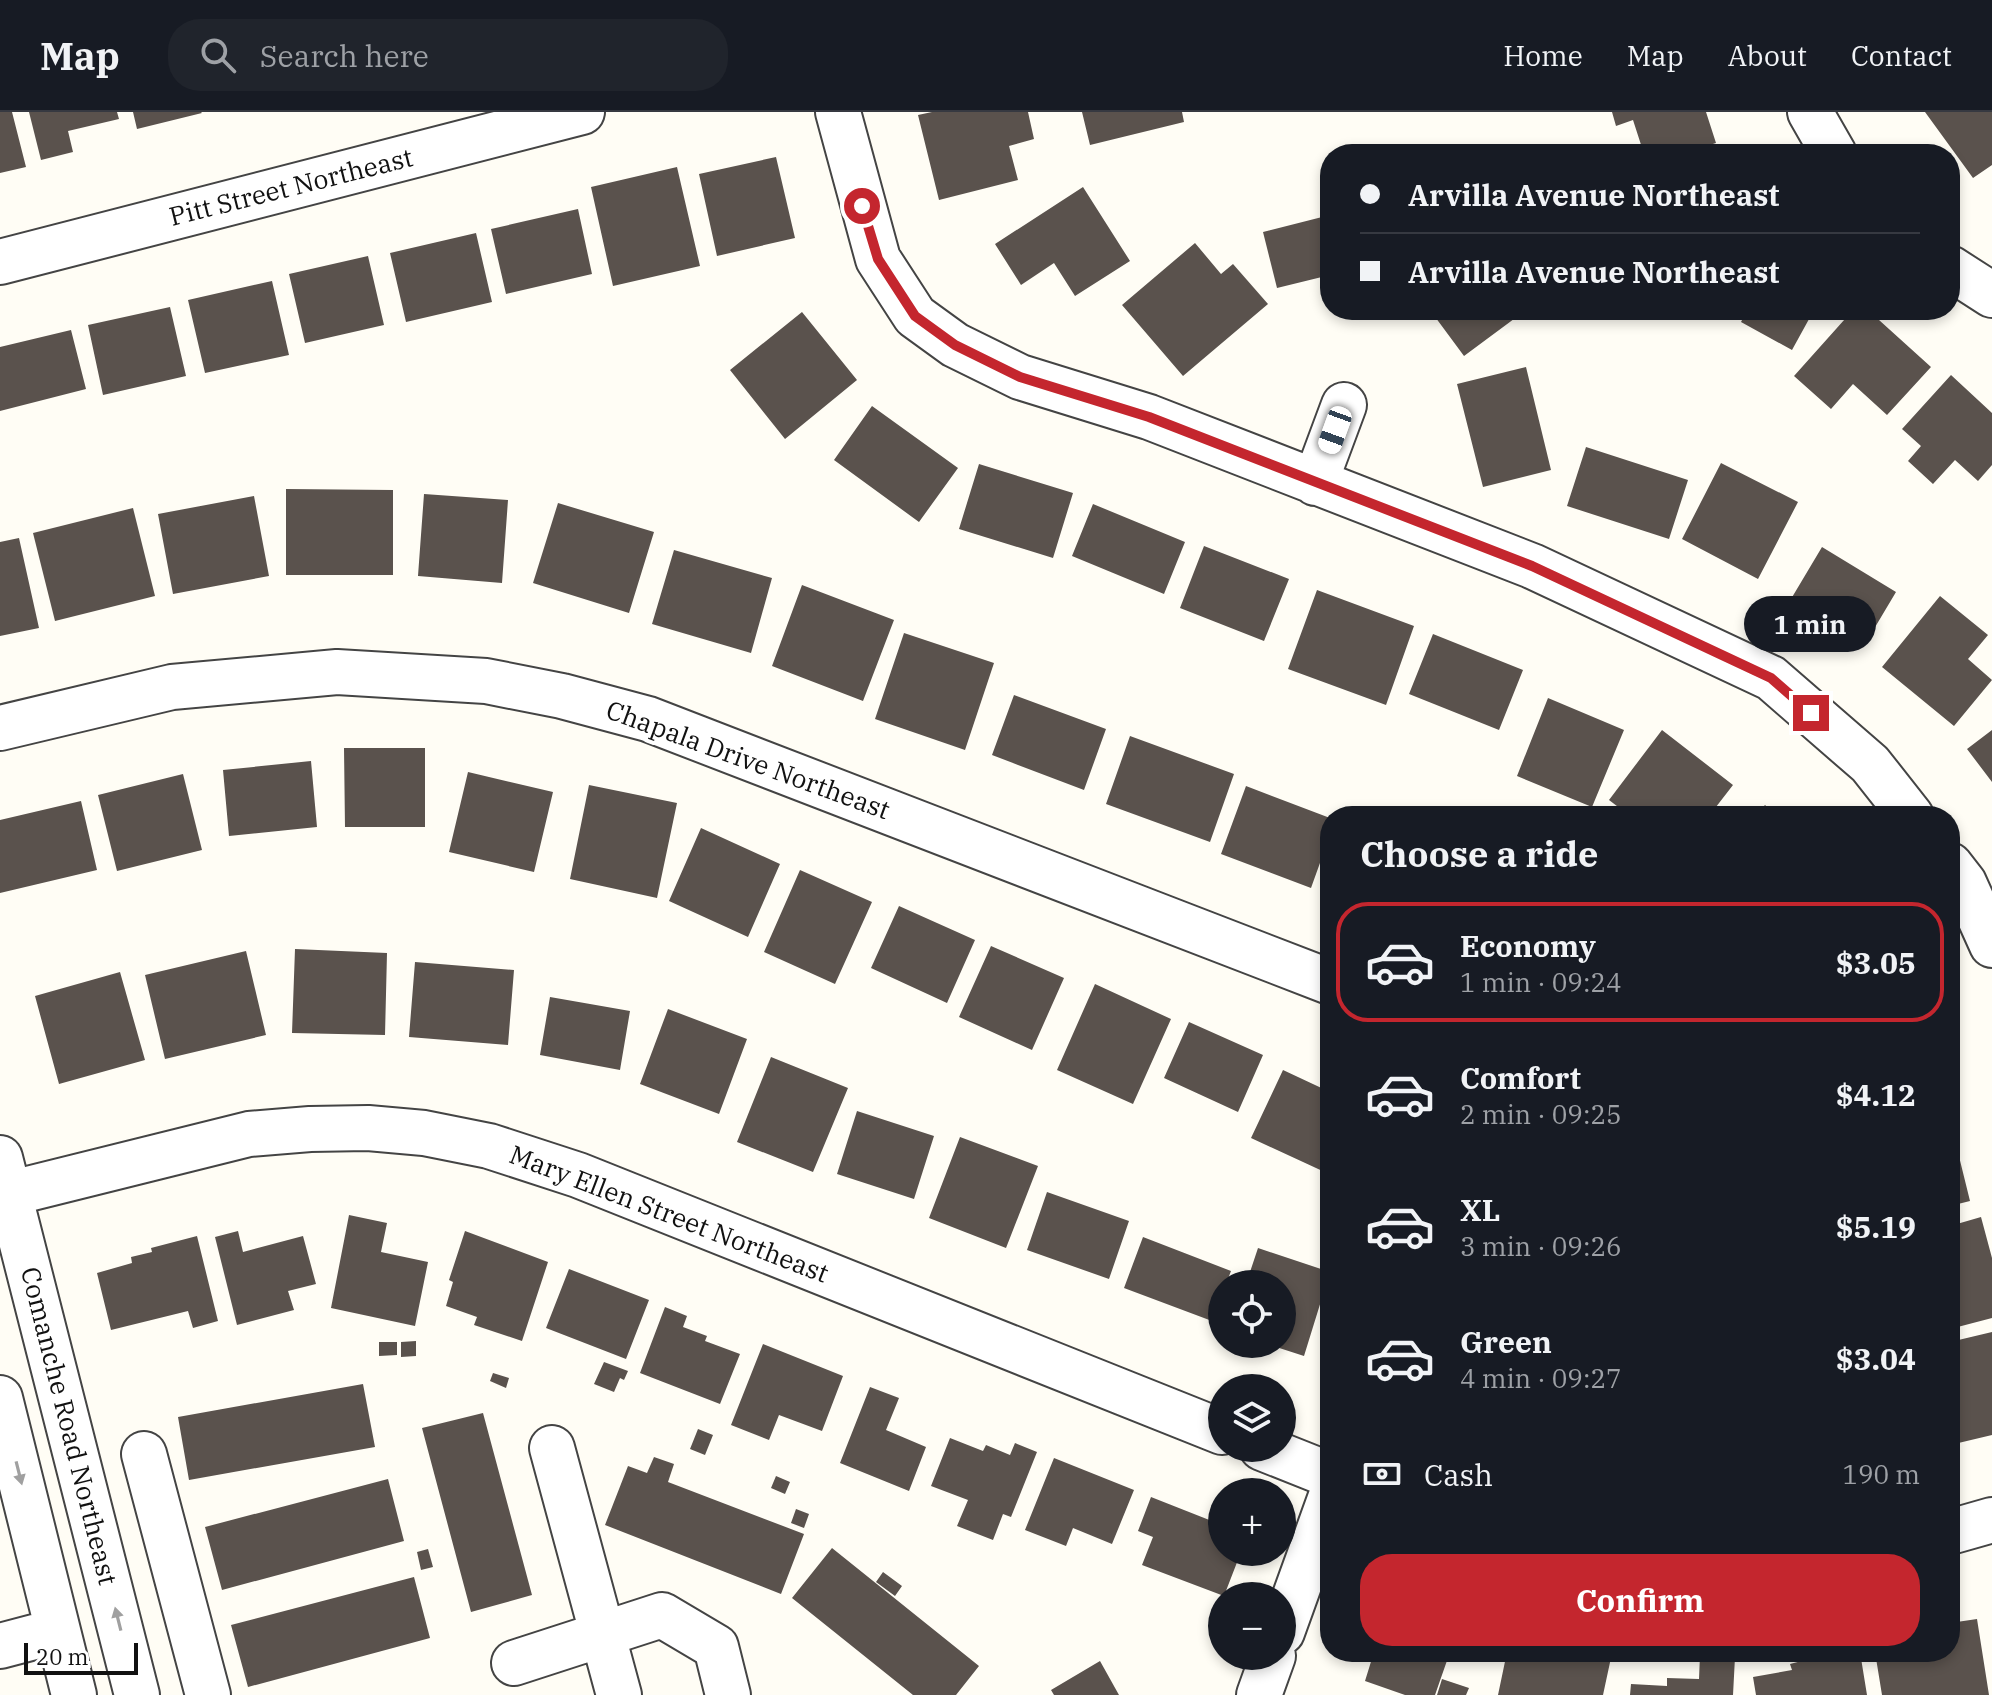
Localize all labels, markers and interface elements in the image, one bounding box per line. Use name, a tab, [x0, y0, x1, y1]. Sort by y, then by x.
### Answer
search box	[168, 19, 728, 91]
text: Map	[40, 31, 120, 80]
icon: search	[196, 33, 240, 77]
text: Search here	[260, 36, 429, 75]
text: Home	[1503, 37, 1583, 74]
text: Map	[1627, 37, 1684, 74]
text: About	[1728, 37, 1807, 74]
text: Contact	[1851, 37, 1952, 74]
street label: Pitt Street Northeast	[166, 139, 416, 233]
text: Arvilla Avenue Northeast	[1408, 175, 1779, 214]
route start	[844, 188, 880, 224]
text: Arvilla Avenue Northeast	[1408, 252, 1779, 291]
car	[1316, 403, 1354, 457]
callout: 1 min	[1745, 597, 1877, 653]
text: 1 min	[1774, 607, 1846, 641]
street label: Chapala Drive Northeast	[602, 692, 895, 826]
route end	[1793, 695, 1829, 731]
text: Choose a ride	[1360, 830, 1599, 877]
icon: car	[1364, 926, 1436, 998]
text: Economy	[1460, 926, 1596, 965]
text: $3.05	[1836, 943, 1916, 982]
text: 1 min · 09:24	[1460, 965, 1622, 999]
icon: car	[1364, 1058, 1436, 1130]
text: Comfort	[1460, 1058, 1581, 1097]
text: $4.12	[1836, 1075, 1916, 1114]
text: 2 min · 09:25	[1460, 1097, 1622, 1131]
street label: Mary Ellen Street Northeast	[505, 1136, 834, 1290]
icon: car	[1364, 1190, 1436, 1262]
text: XL	[1460, 1190, 1500, 1229]
text: $5.19	[1836, 1207, 1916, 1246]
text: 3 min · 09:26	[1460, 1229, 1622, 1263]
street label: Comanche Road Northeast	[14, 1263, 126, 1588]
map controls	[1208, 1270, 1296, 1670]
button: locate	[1208, 1270, 1296, 1358]
icon: car	[1364, 1322, 1436, 1394]
text: Green	[1460, 1322, 1552, 1361]
text: $3.04	[1836, 1339, 1916, 1378]
text: 4 min · 09:27	[1460, 1361, 1622, 1395]
button: layers	[1208, 1374, 1296, 1462]
icon: cash	[1360, 1452, 1404, 1496]
text: Cash	[1424, 1455, 1493, 1494]
text: 190 m	[1842, 1457, 1920, 1491]
one-way arrow	[13, 1461, 25, 1486]
button: +	[1208, 1478, 1296, 1566]
button: Confirm	[1360, 1554, 1920, 1646]
button: −	[1208, 1582, 1296, 1670]
one-way arrow	[111, 1607, 123, 1632]
scale bar	[24, 1639, 138, 1675]
text: 20 m	[36, 1642, 88, 1671]

